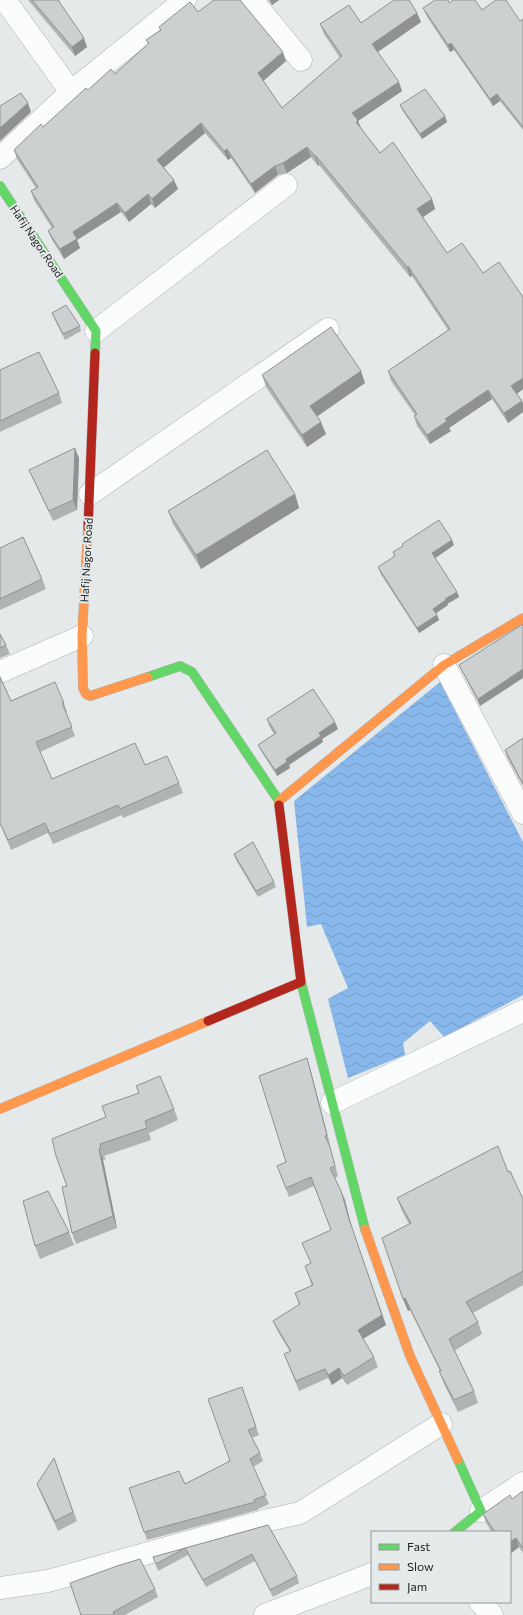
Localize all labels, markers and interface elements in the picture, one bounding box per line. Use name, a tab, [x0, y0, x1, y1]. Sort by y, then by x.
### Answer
street label: Hafij Nagor Road	[8, 202, 66, 280]
street label: Hafij Nagor Road	[77, 517, 95, 603]
legend	[371, 1531, 511, 1603]
text: Fast	[407, 1539, 430, 1553]
text: Slow	[407, 1559, 434, 1573]
text: Jam	[407, 1579, 427, 1594]

